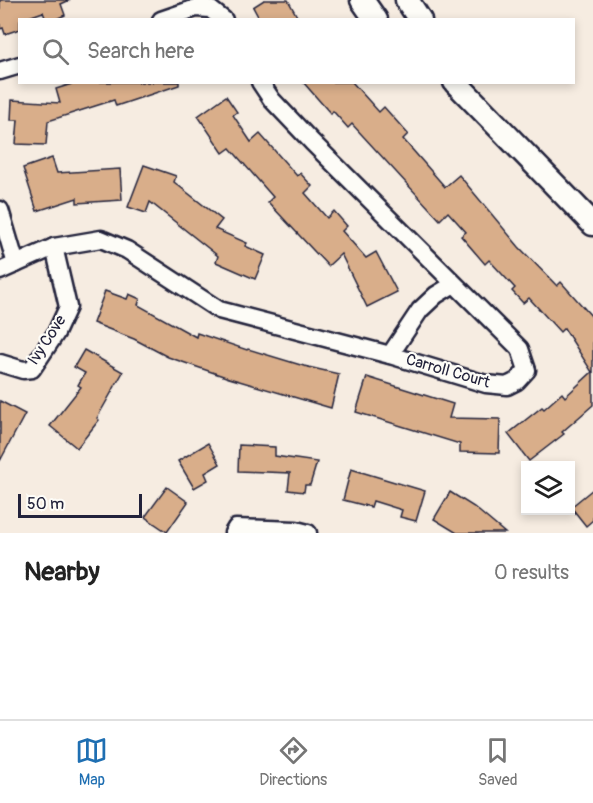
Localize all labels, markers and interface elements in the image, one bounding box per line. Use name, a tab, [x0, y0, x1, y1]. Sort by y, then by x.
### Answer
search box	[18, 18, 575, 84]
icon: search	[39, 35, 72, 68]
text: Search here	[87, 37, 194, 65]
street label: Ivy Cove	[23, 311, 71, 369]
street label: Carroll Court	[404, 349, 493, 393]
map controls	[521, 461, 575, 515]
button: layers	[521, 461, 575, 515]
scale bar	[18, 491, 142, 518]
text: 50 m	[27, 494, 64, 514]
text: Nearby	[24, 556, 100, 588]
text: 0 results	[494, 560, 569, 585]
tab: Map	[75, 734, 108, 790]
tab: Directions	[259, 734, 327, 790]
tab: Saved	[478, 734, 518, 790]

